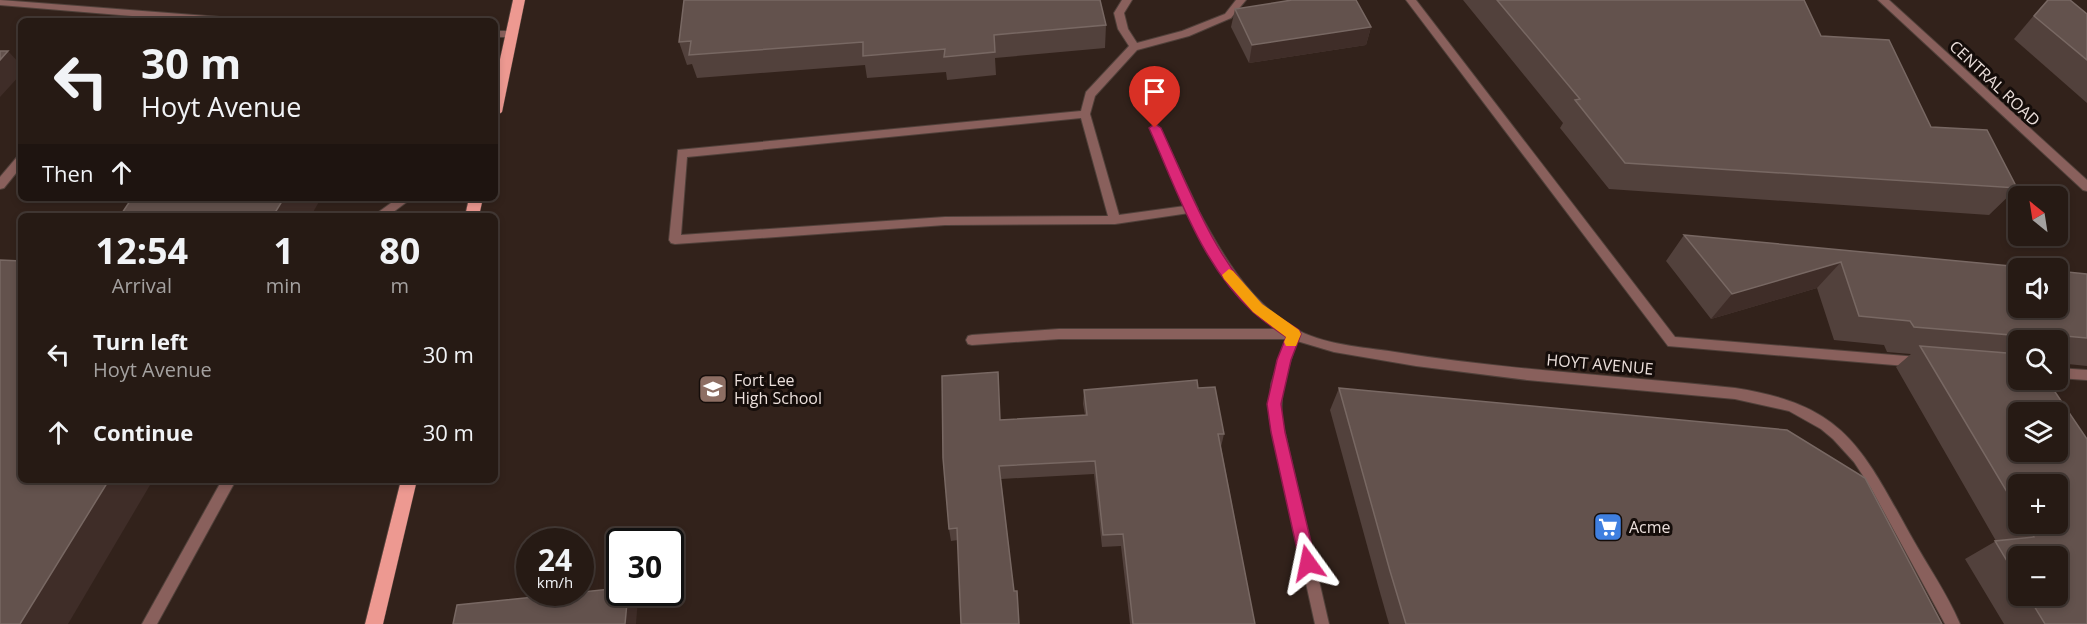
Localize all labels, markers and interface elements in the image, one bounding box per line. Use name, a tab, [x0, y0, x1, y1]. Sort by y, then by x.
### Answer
text: 30 m	[141, 34, 241, 91]
street label: CENTRAL ROAD	[1945, 35, 2045, 131]
icon: left	[42, 42, 120, 120]
pin	[1129, 66, 1180, 128]
icon: arrive	[1138, 75, 1171, 108]
text: Hoyt Avenue	[141, 88, 301, 125]
icon: ahead	[105, 156, 138, 189]
text: Then	[42, 158, 93, 188]
north arrow	[2008, 186, 2068, 246]
map controls	[2008, 186, 2068, 606]
text: 12:54	[96, 226, 188, 275]
text: 1	[273, 226, 294, 275]
text: 80	[379, 226, 420, 275]
button: sound	[2008, 258, 2068, 318]
text: Arrival	[112, 272, 172, 299]
text: min	[266, 272, 302, 299]
text: m	[391, 272, 409, 299]
text: Turn left	[93, 326, 188, 356]
button: search	[2008, 330, 2068, 390]
icon: left	[42, 338, 75, 371]
text: 30 m	[423, 339, 474, 369]
street label: HOYT AVENUE	[1546, 348, 1654, 380]
text: Hoyt Avenue	[93, 356, 212, 383]
place label: Fort Lee High School	[734, 369, 822, 409]
school or university icon: Fort Lee High School	[697, 373, 729, 405]
button: layers	[2008, 402, 2068, 462]
icon: ahead	[42, 416, 75, 449]
text: Continue	[93, 417, 193, 447]
text: 30 m	[423, 417, 474, 447]
button: +	[2008, 474, 2068, 534]
supermarket icon: Acme	[1592, 511, 1624, 543]
place label: Acme	[1629, 516, 1671, 538]
speed limit sign: 30	[606, 528, 684, 606]
position arrow	[1276, 531, 1340, 595]
text: 24	[538, 539, 572, 580]
button: −	[2008, 546, 2068, 606]
text: km/h	[537, 572, 573, 592]

